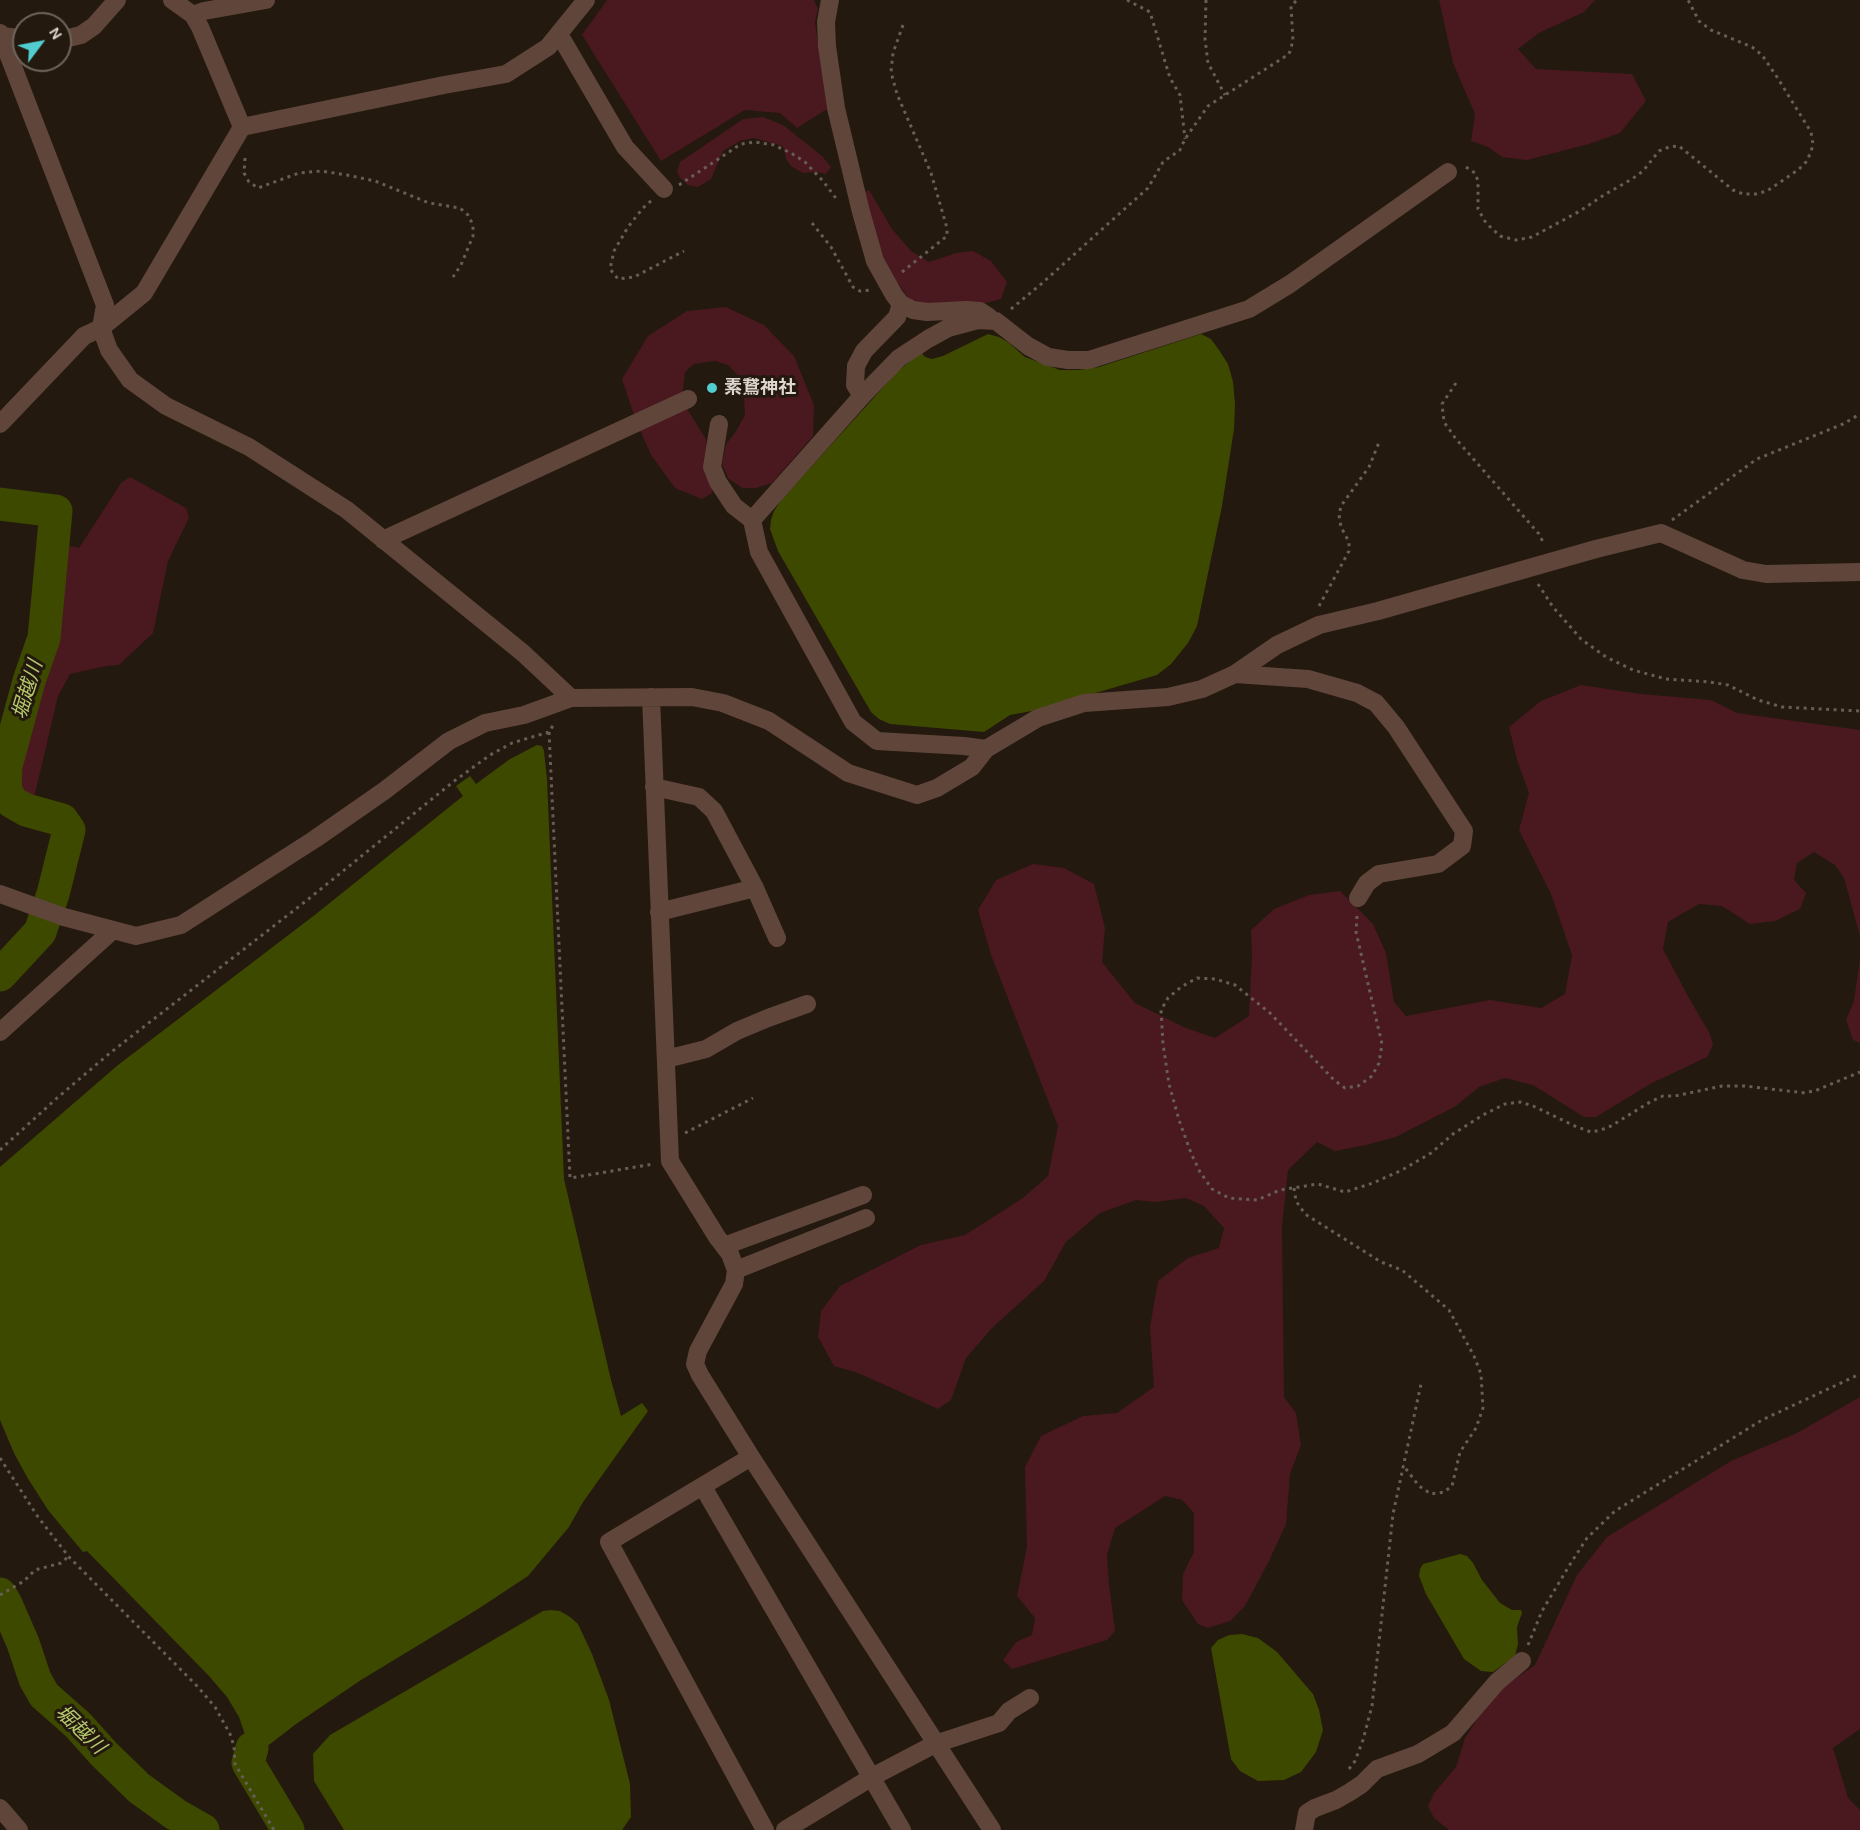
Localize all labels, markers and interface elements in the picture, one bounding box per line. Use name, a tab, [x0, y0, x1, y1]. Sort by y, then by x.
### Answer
north arrow	[12, 12, 72, 72]
text: N	[45, 23, 67, 43]
place label: 素鵞神社	[724, 377, 796, 399]
marker: 素鵞神社	[705, 381, 719, 395]
water label: 堀越川	[8, 658, 48, 722]
water label: 堀越川	[50, 1701, 110, 1759]

